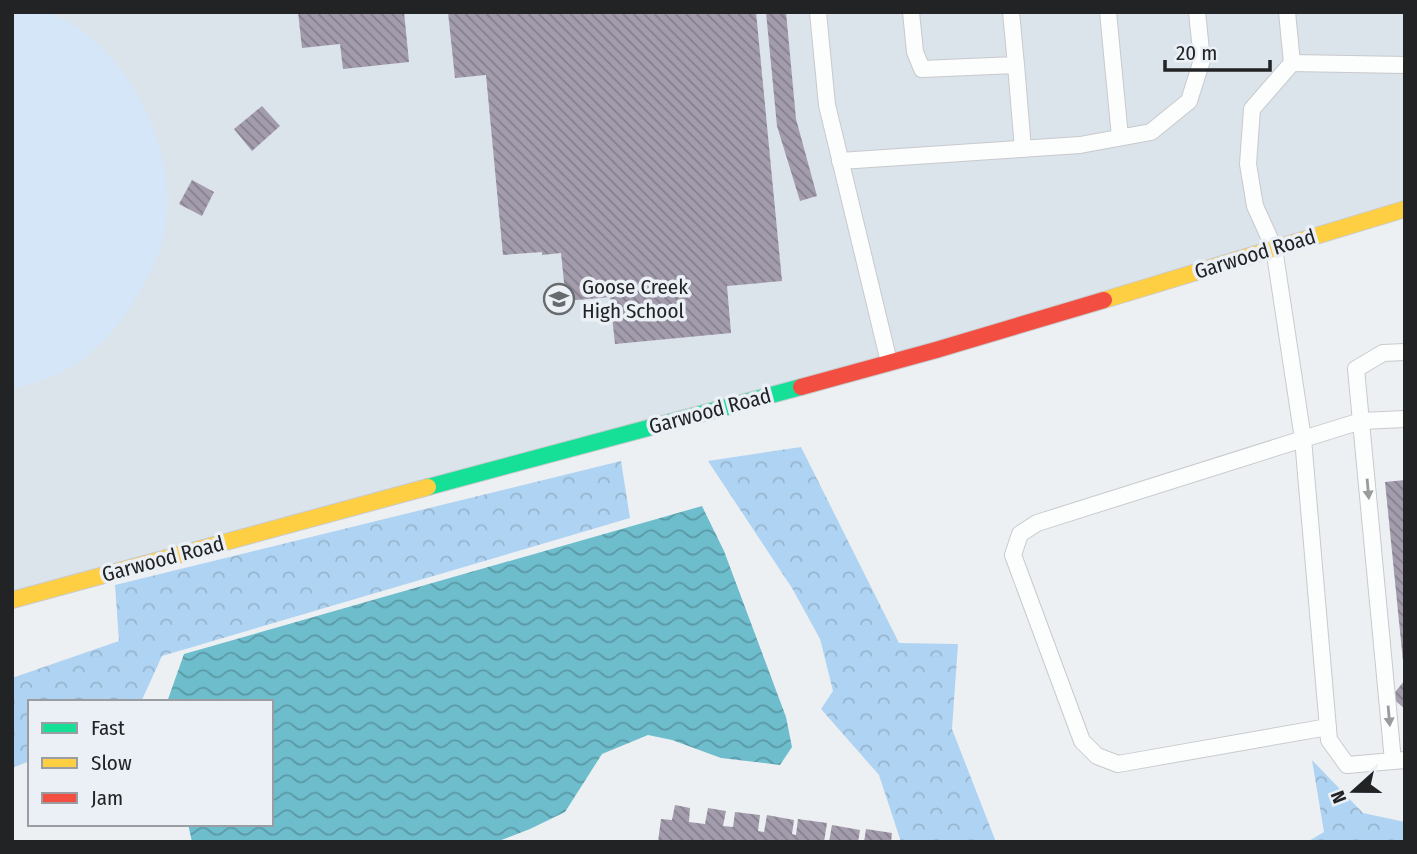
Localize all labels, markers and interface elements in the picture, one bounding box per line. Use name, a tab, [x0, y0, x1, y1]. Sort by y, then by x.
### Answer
scale bar	[1165, 28, 1270, 72]
text: 20 m	[1176, 40, 1217, 66]
street label: Garwood Road	[1191, 223, 1319, 285]
place label: Goose Creek High School	[582, 274, 688, 324]
school or university icon: Goose Creek High School	[542, 282, 576, 316]
street label: Garwood Road	[646, 382, 774, 440]
one-way arrow	[1362, 479, 1373, 501]
street label: Garwood Road	[99, 530, 227, 588]
legend	[28, 700, 273, 826]
one-way arrow	[1384, 705, 1395, 727]
text: Fast	[91, 715, 125, 741]
text: Slow	[91, 750, 132, 776]
north arrow	[1319, 756, 1389, 826]
text: Jam	[91, 785, 123, 811]
text: N	[1326, 787, 1351, 806]

